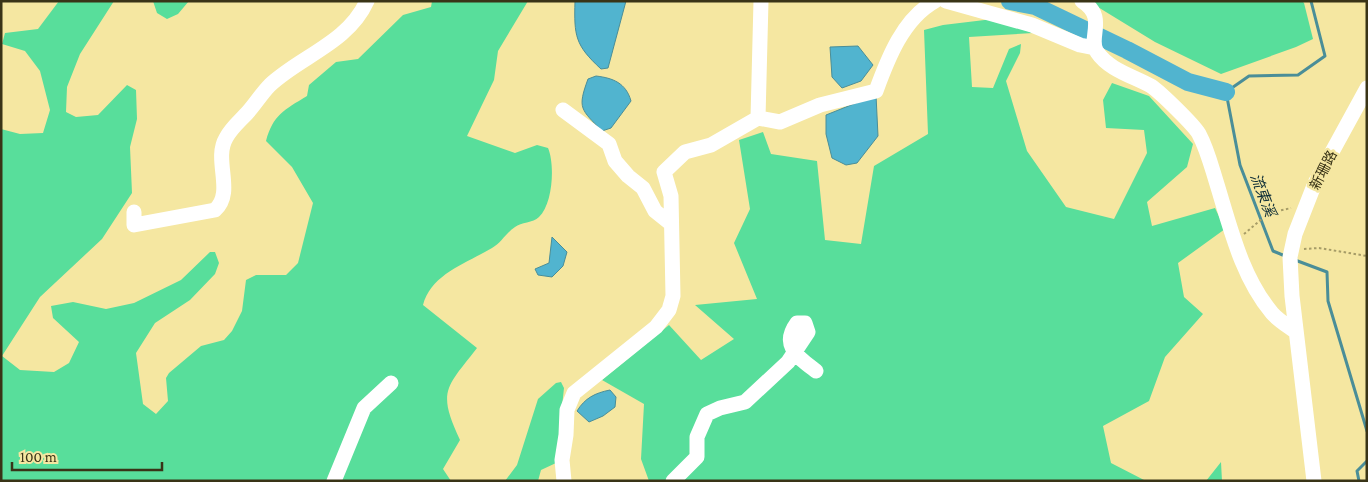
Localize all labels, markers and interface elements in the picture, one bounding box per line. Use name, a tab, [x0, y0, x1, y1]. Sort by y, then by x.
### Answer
street label: 新珊路	[1306, 148, 1340, 192]
water label: 流東溪	[1247, 171, 1279, 221]
scale bar	[12, 440, 162, 472]
text: 100 m	[20, 449, 57, 465]

